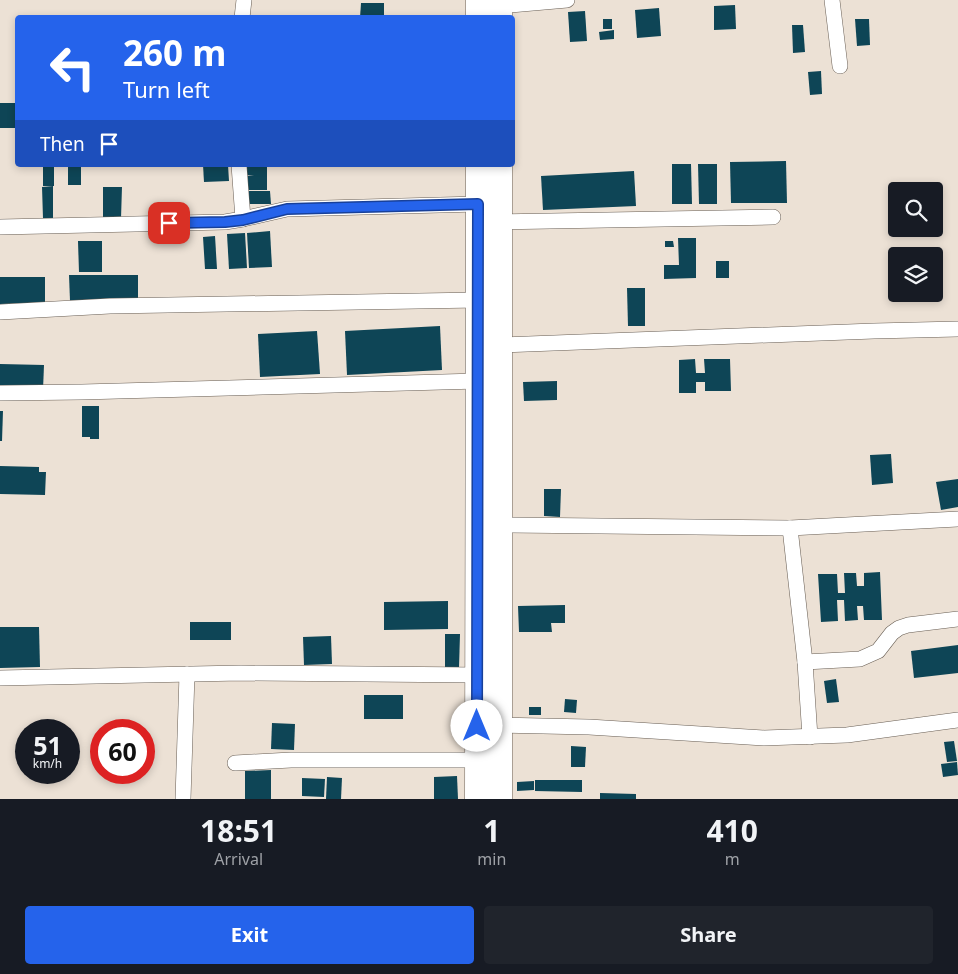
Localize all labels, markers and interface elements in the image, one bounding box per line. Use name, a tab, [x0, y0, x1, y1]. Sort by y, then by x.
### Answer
text: 260 m	[123, 29, 226, 76]
icon: left	[40, 35, 105, 100]
text: Turn left	[123, 74, 210, 104]
icon: arrive	[95, 130, 123, 158]
text: Then	[40, 131, 85, 157]
map controls	[888, 182, 943, 302]
button: search	[888, 182, 943, 237]
pin	[148, 202, 190, 244]
icon: arrive	[155, 209, 183, 237]
button: layers	[888, 247, 943, 302]
position arrow	[450, 699, 502, 751]
speed limit sign: 60	[90, 719, 155, 784]
text: 51	[33, 728, 62, 762]
text: km/h	[33, 755, 62, 772]
text: 18:51	[200, 810, 277, 851]
text: 1	[483, 810, 500, 851]
text: 410	[706, 810, 758, 851]
text: Arrival	[214, 848, 263, 870]
text: min	[477, 848, 506, 870]
text: m	[725, 848, 740, 870]
button: Exit	[25, 906, 474, 964]
button: Share	[484, 906, 933, 964]

